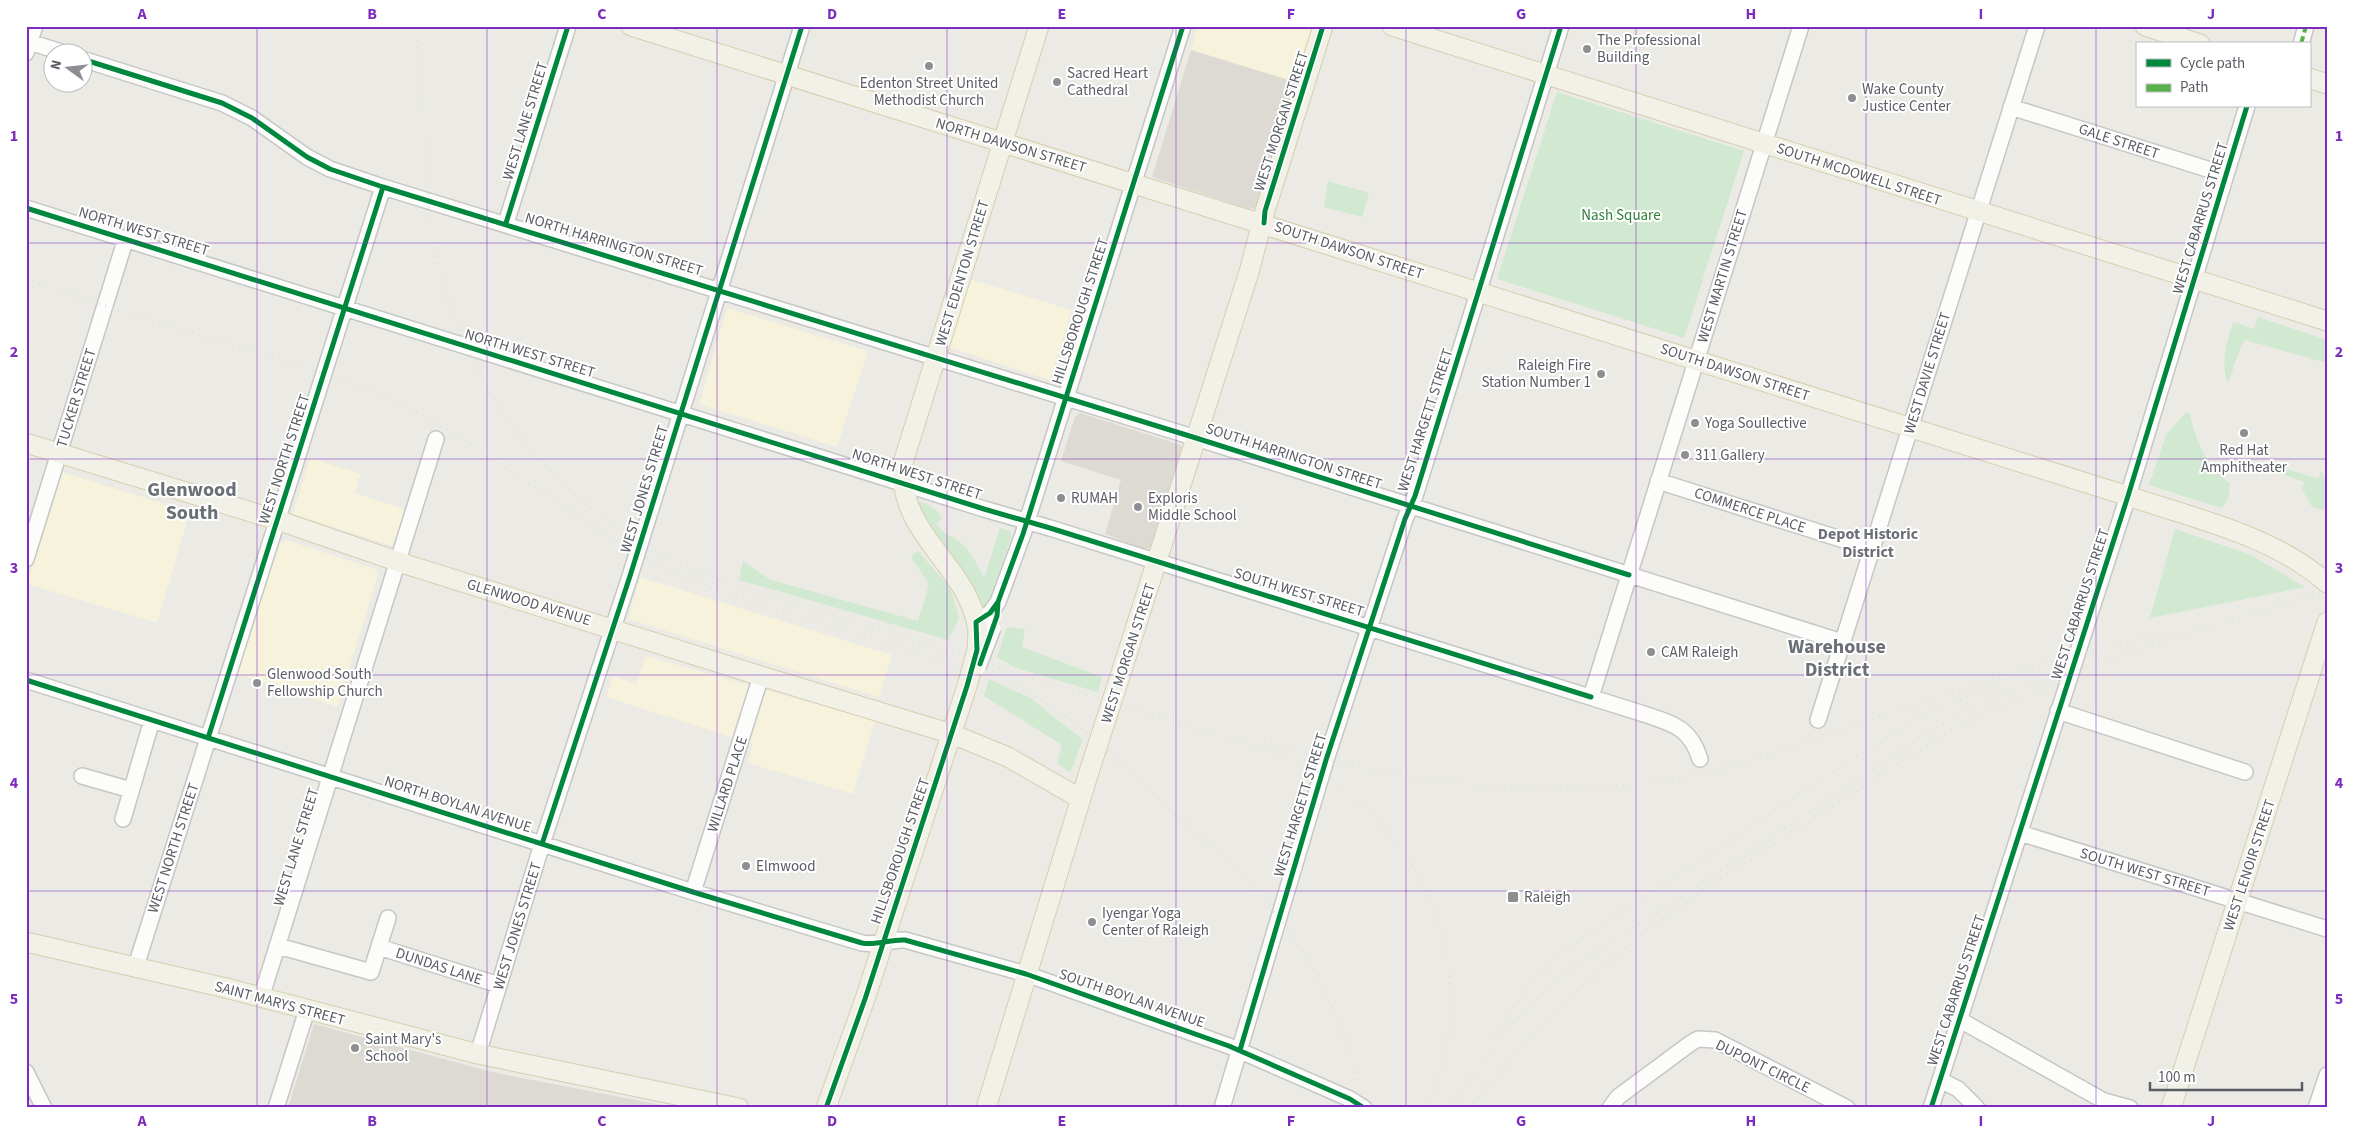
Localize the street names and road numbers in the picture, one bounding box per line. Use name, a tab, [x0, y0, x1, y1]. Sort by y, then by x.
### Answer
street label: WEST MORGAN STREET	[1249, 48, 1314, 194]
street label: WEST LANE STREET	[498, 59, 553, 183]
street label: NORTH DAWSON STREET	[933, 113, 1089, 178]
street label: GALE STREET	[2076, 119, 2162, 164]
street label: SOUTH MCDOWELL STREET	[1774, 138, 1944, 211]
street label: WEST CABARRUS STREET	[2167, 140, 2234, 297]
street label: WEST EDENTON STREET	[930, 198, 995, 349]
street label: NORTH WEST STREET	[76, 202, 212, 261]
street label: NORTH HARRINGTON STREET	[522, 207, 705, 282]
street label: WEST MARTIN STREET	[1692, 207, 1753, 346]
street label: SOUTH DAWSON STREET	[1271, 216, 1426, 285]
street label: HILLSBOROUGH STREET	[1047, 235, 1114, 387]
street label: WEST DAVIE STREET	[1899, 310, 1956, 437]
street label: NORTH WEST STREET	[462, 324, 598, 383]
street label: SOUTH DAWSON STREET	[1657, 338, 1812, 407]
street label: TUCKER STREET	[51, 346, 102, 450]
street label: WEST HARGETT STREET	[1392, 346, 1459, 494]
street label: WEST NORTH STREET	[254, 392, 315, 527]
street label: SOUTH HARRINGTON STREET	[1203, 418, 1385, 495]
street label: WEST JONES STREET	[615, 423, 674, 556]
street label: NORTH WEST STREET	[849, 444, 984, 505]
street label: COMMERCE PLACE	[1691, 483, 1808, 538]
street label: WEST CABARRUS STREET	[2046, 526, 2115, 682]
street label: SOUTH WEST STREET	[1231, 563, 1366, 622]
street label: GLENWOOD AVENUE	[464, 574, 594, 631]
street label: WEST MORGAN STREET	[1096, 580, 1161, 726]
street label: WEST HARGETT STREET	[1269, 731, 1332, 880]
street label: WILLARD PLACE	[702, 733, 753, 835]
street label: NORTH BOYLAN AVENUE	[382, 771, 534, 838]
street label: HILLSBOROUGH STREET	[866, 775, 935, 927]
street label: WEST NORTH STREET	[143, 781, 204, 916]
street label: WEST LANE STREET	[269, 785, 324, 909]
street label: WEST LENOIR STREET	[2218, 797, 2281, 934]
street label: SOUTH WEST STREET	[2077, 843, 2212, 902]
street label: WEST JONES STREET	[488, 860, 547, 993]
street label: WEST CABARRUS STREET	[1922, 912, 1991, 1068]
street label: DUNDAS LANE	[393, 943, 485, 990]
street label: SOUTH BOYLAN AVENUE	[1056, 964, 1208, 1033]
street label: SAINT MARYS STREET	[212, 976, 348, 1031]
street label: DUPONT CIRCLE	[1712, 1034, 1814, 1098]

